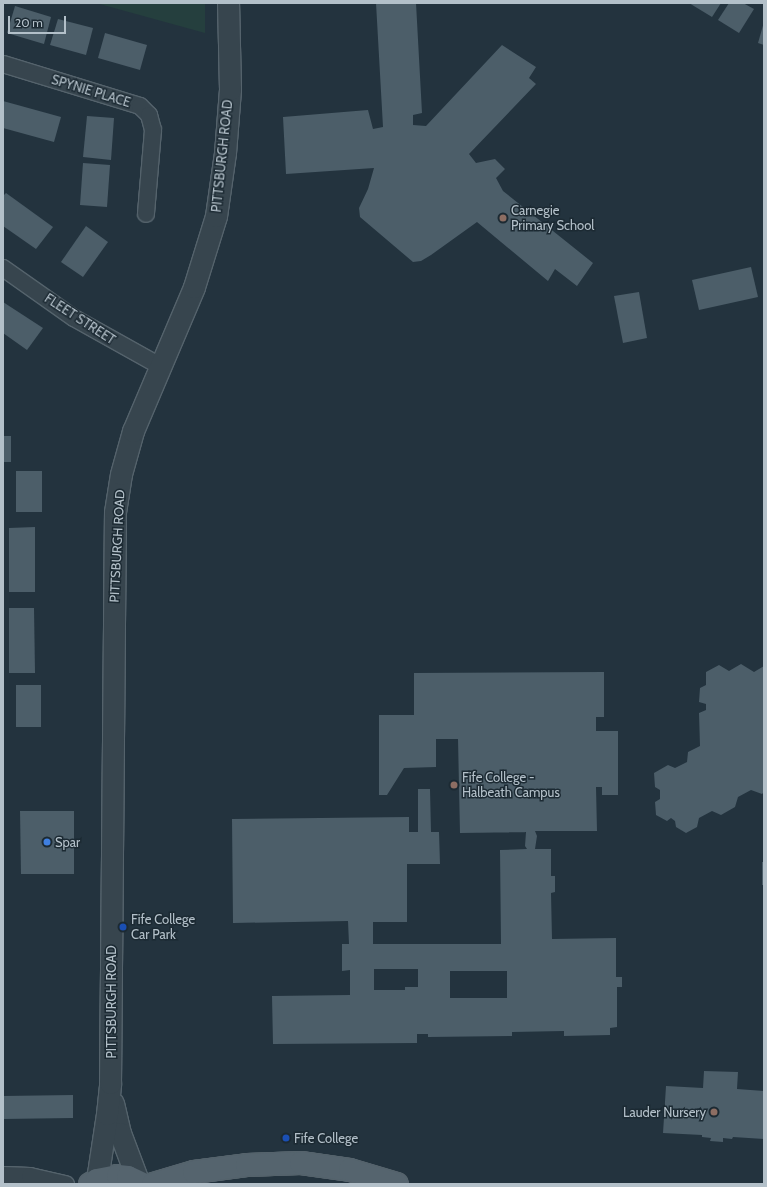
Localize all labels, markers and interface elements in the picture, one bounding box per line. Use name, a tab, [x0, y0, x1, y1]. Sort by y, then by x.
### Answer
scale bar	[10, 8, 68, 34]
text: 20 m	[15, 15, 43, 30]
street label: SPYNIE PLACE	[50, 72, 132, 110]
street label: PITTSBURGH ROAD	[208, 99, 236, 213]
place label: Carnegie Primary School	[511, 203, 594, 234]
marker: Carnegie Primary School	[498, 213, 508, 223]
street label: FLEET STREET	[42, 290, 118, 348]
street label: PITTSBURGH ROAD	[106, 489, 128, 603]
place label: Fife College - Halbeath Campus	[462, 770, 560, 801]
marker: Fife College - Halbeath Campus	[449, 780, 459, 790]
place label: Spar	[55, 834, 80, 850]
marker: Spar	[42, 837, 52, 847]
place label: Fife College Car Park	[131, 912, 195, 943]
marker: Fife College Car Park	[118, 922, 128, 932]
street label: PITTSBURGH ROAD	[103, 945, 119, 1059]
place label: Lauder Nursery	[623, 1104, 706, 1120]
marker: Lauder Nursery	[709, 1107, 719, 1117]
place label: Fife College	[294, 1130, 358, 1146]
marker: Fife College	[281, 1133, 291, 1143]

